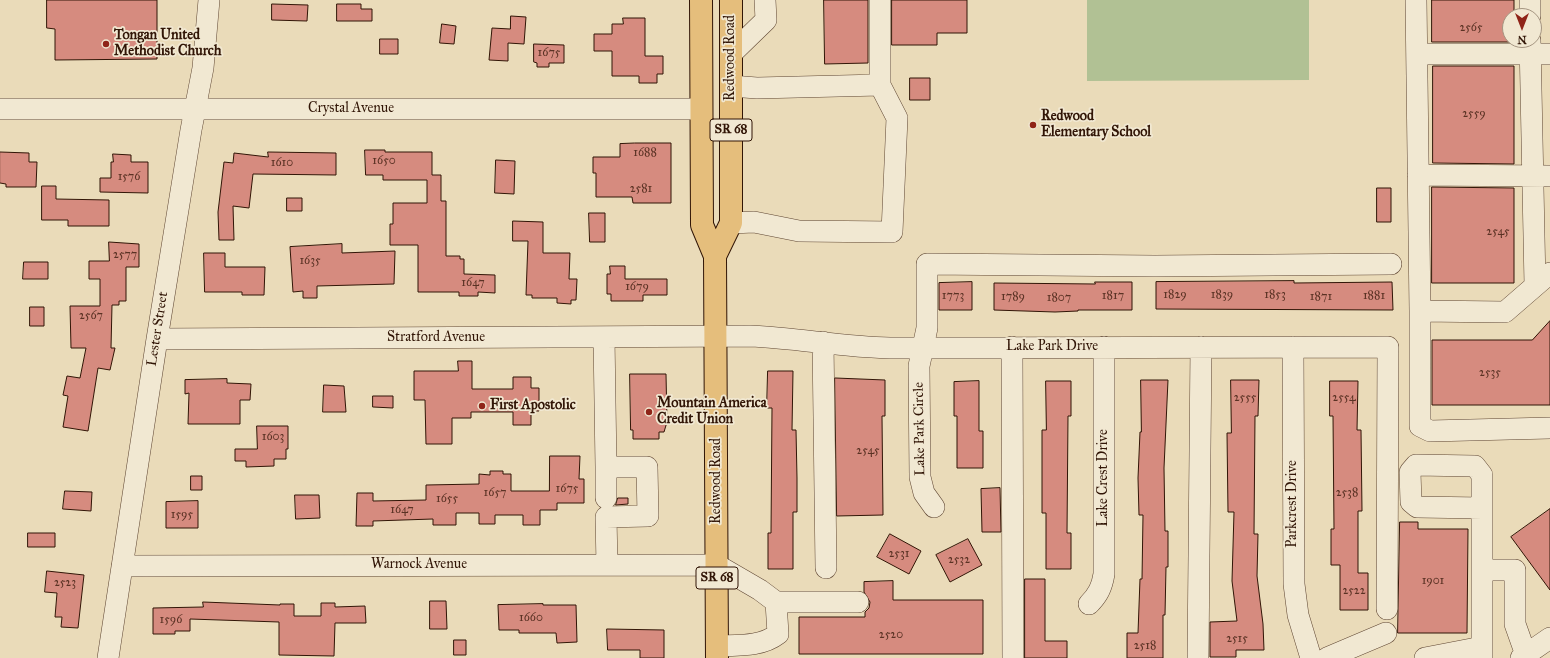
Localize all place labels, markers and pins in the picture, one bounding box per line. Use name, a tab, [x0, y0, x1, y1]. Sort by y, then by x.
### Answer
place label: Tongan United Methodist Church	[114, 28, 222, 60]
marker: Tongan United Methodist Church	[101, 39, 111, 49]
place label: Redwood Elementary School	[1041, 109, 1151, 142]
marker: Redwood Elementary School	[1028, 120, 1038, 130]
place label: Mountain America Credit Union	[657, 396, 767, 428]
place label: First Apostolic	[490, 398, 576, 414]
marker: First Apostolic	[477, 401, 487, 411]
marker: Mountain America Credit Union	[644, 407, 654, 417]

